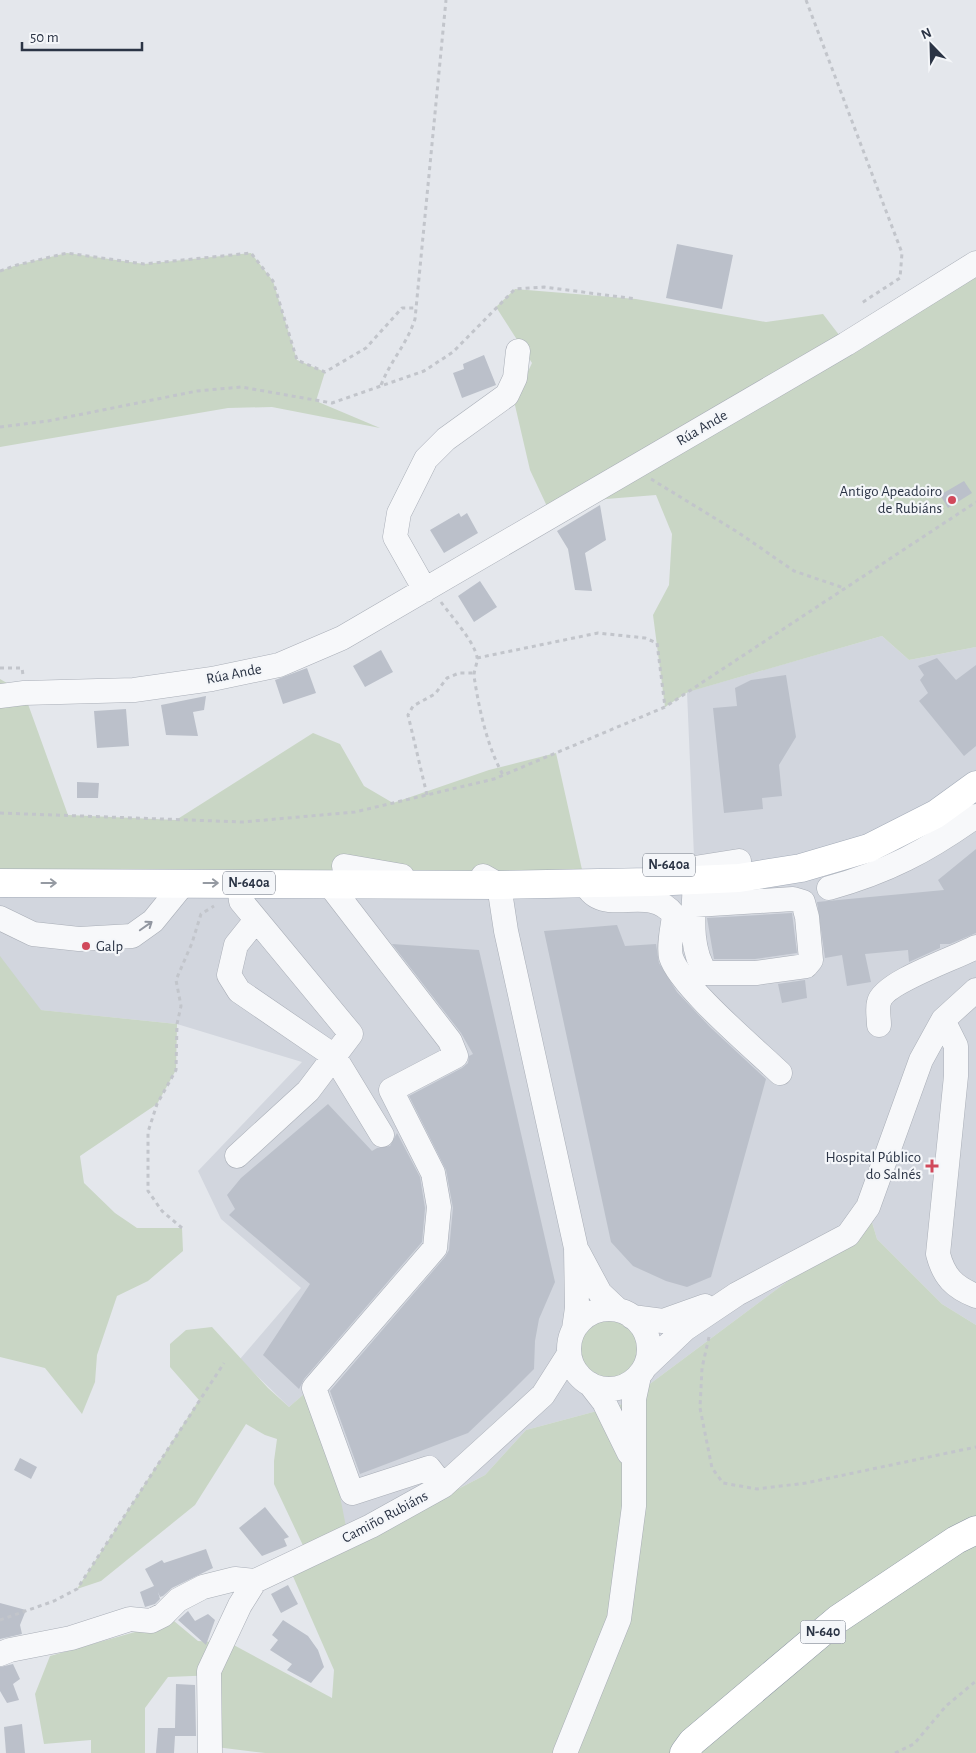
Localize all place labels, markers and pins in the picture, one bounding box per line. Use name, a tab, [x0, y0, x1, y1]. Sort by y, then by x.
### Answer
place label: Antigo Apeadoiro de Rubiáns	[839, 484, 942, 516]
marker: Antigo Apeadoiro de Rubiáns	[946, 494, 958, 506]
place label: Galp	[96, 939, 123, 954]
marker: Galp	[80, 940, 92, 952]
place label: Hospital Público do Salnés	[826, 1150, 921, 1182]
marker: Hospital Público do Salnés	[925, 1159, 939, 1173]

